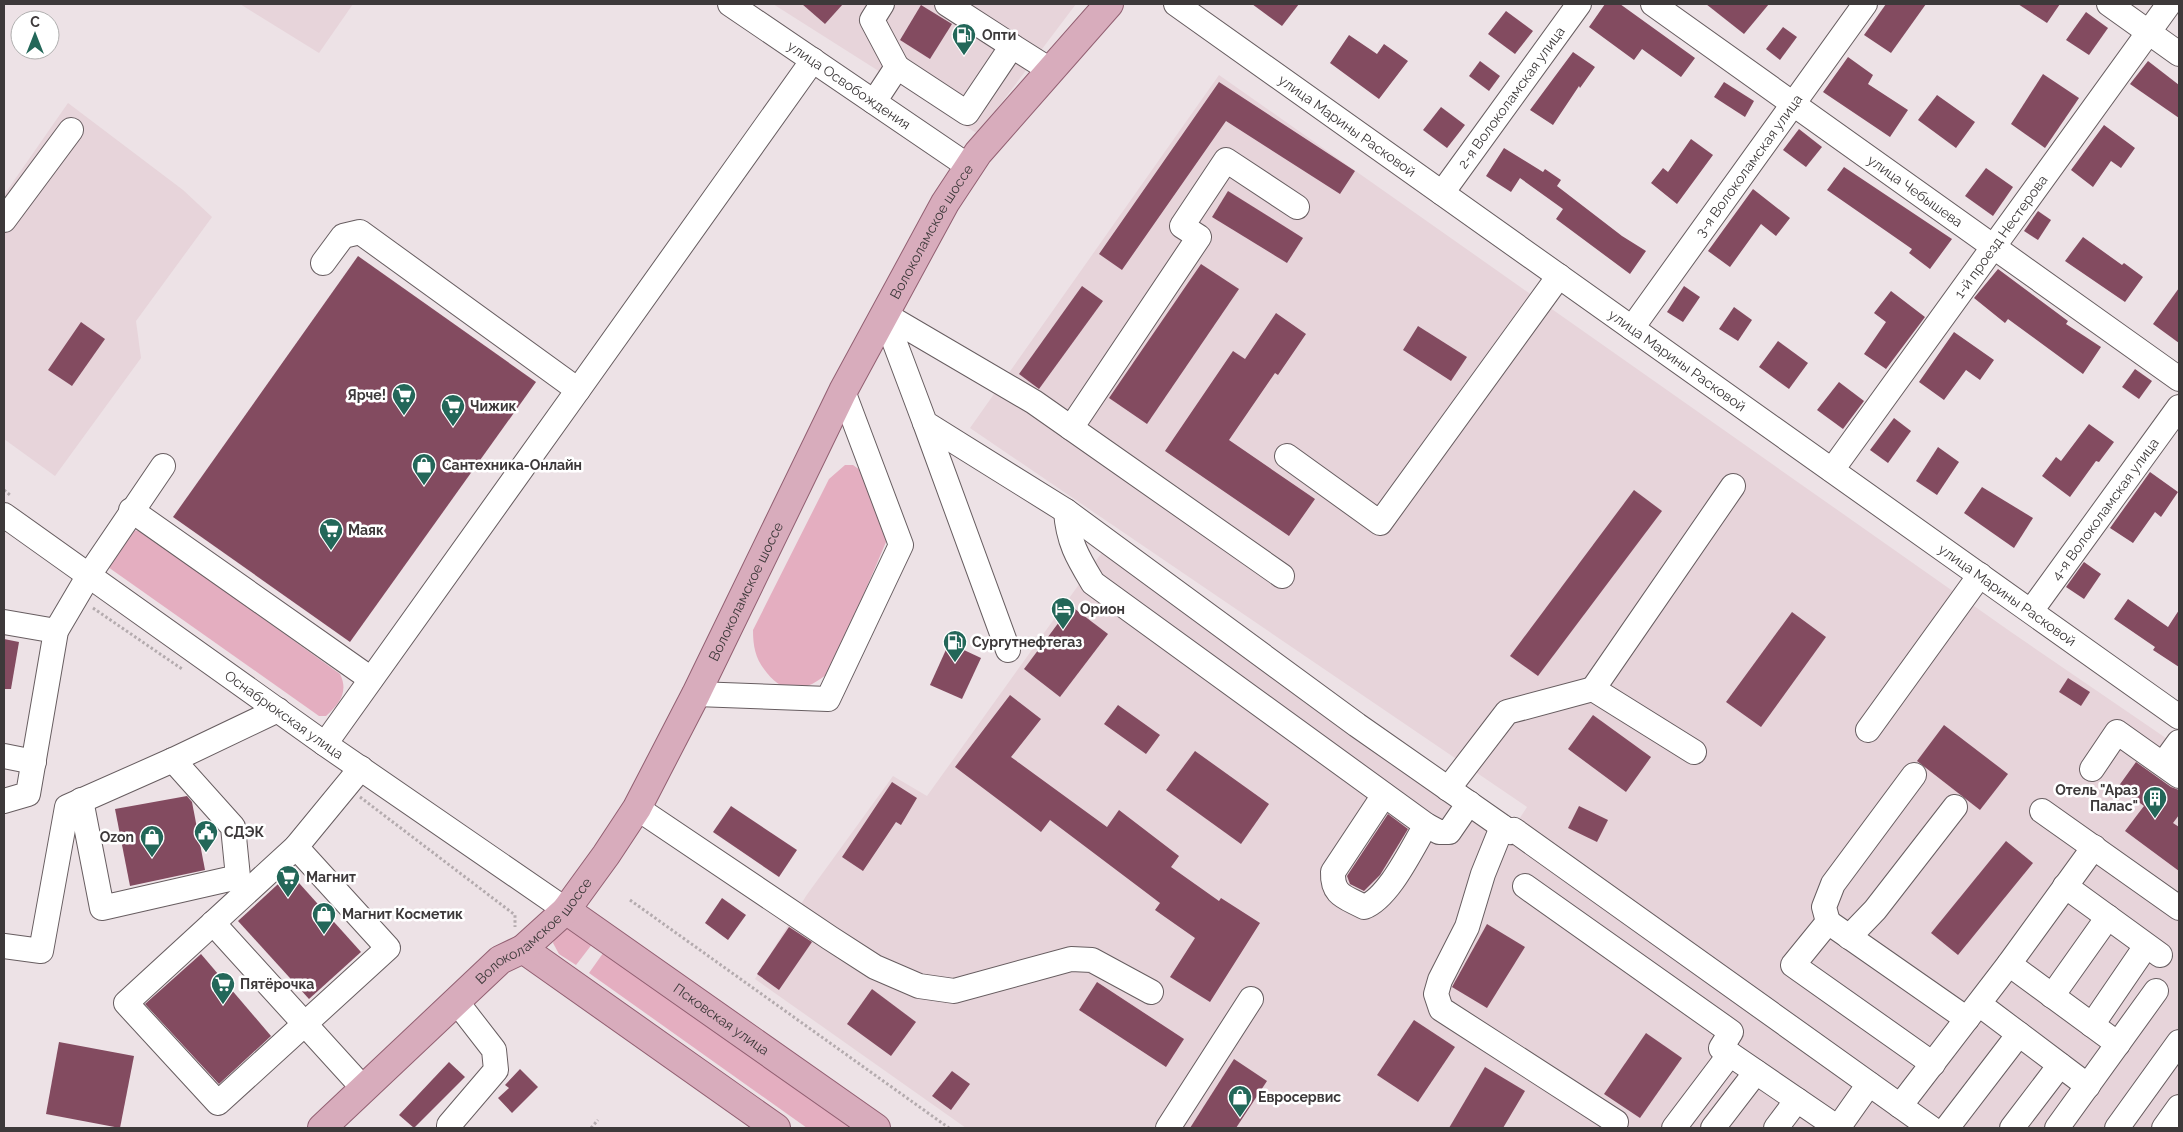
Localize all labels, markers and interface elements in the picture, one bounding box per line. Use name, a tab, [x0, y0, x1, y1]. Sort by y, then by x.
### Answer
north arrow	[10, 10, 60, 60]
text: С	[30, 14, 40, 30]
fuel station icon: Опти	[951, 22, 977, 56]
street label: 2-я Волоколамская улица	[1454, 23, 1568, 172]
place label: Опти	[982, 27, 1016, 43]
street label: улица Освобождения	[784, 38, 914, 133]
street label: улица Марины Расковой	[1275, 71, 1419, 180]
street label: 3-я Волоколамская улица	[1692, 91, 1805, 240]
street label: улица Чебышева	[1865, 152, 1966, 230]
street label: Волоколамское шоссе	[887, 161, 976, 302]
street label: 1-й проезд Нестерова	[1951, 172, 2051, 301]
street label: улица Марины Расковой	[1606, 306, 1749, 415]
supermarket icon: Ярче!	[391, 382, 417, 416]
place label: Ярче!	[347, 387, 386, 403]
supermarket icon: Чижик	[440, 393, 466, 427]
place label: Чижик	[470, 398, 517, 414]
street label: 4-я Волоколамская улица	[2048, 435, 2162, 583]
shop icon: Сантехника-Онлайн	[411, 452, 437, 486]
place label: Сантехника-Онлайн	[442, 457, 582, 473]
supermarket icon: Маяк	[318, 517, 344, 551]
street label: Волоколамское шоссе	[705, 519, 786, 663]
place label: Маяк	[348, 522, 384, 538]
street label: улица Марины Расковой	[1936, 541, 2079, 649]
hotel icon: Орион	[1050, 596, 1076, 630]
place label: Орион	[1080, 601, 1125, 617]
fuel station icon: Сургутнефтегаз	[942, 629, 968, 663]
place label: Сургутнефтегаз	[972, 634, 1082, 650]
street label: Оснабрюкская улица	[222, 667, 346, 762]
place label: Отель "Араз Палас"	[2055, 782, 2138, 814]
building icon: Отель "Араз Палас"	[2142, 785, 2168, 819]
public building icon: СДЭК	[193, 819, 219, 853]
shop icon: Ozon	[139, 824, 165, 858]
place label: СДЭК	[224, 824, 265, 840]
place label: Ozon	[100, 829, 134, 845]
supermarket icon: Магнит	[275, 864, 301, 898]
place label: Магнит	[306, 869, 356, 885]
street label: Волоколамское шоссе	[472, 875, 595, 987]
shop icon: Магнит Косметик	[311, 901, 337, 935]
place label: Магнит Косметик	[342, 906, 463, 922]
supermarket icon: Пятёрочка	[210, 971, 236, 1005]
place label: Пятёрочка	[240, 976, 314, 992]
street label: Псковская улица	[671, 980, 772, 1058]
shop icon: Евросервис	[1227, 1084, 1253, 1118]
place label: Евросервис	[1258, 1089, 1341, 1105]

